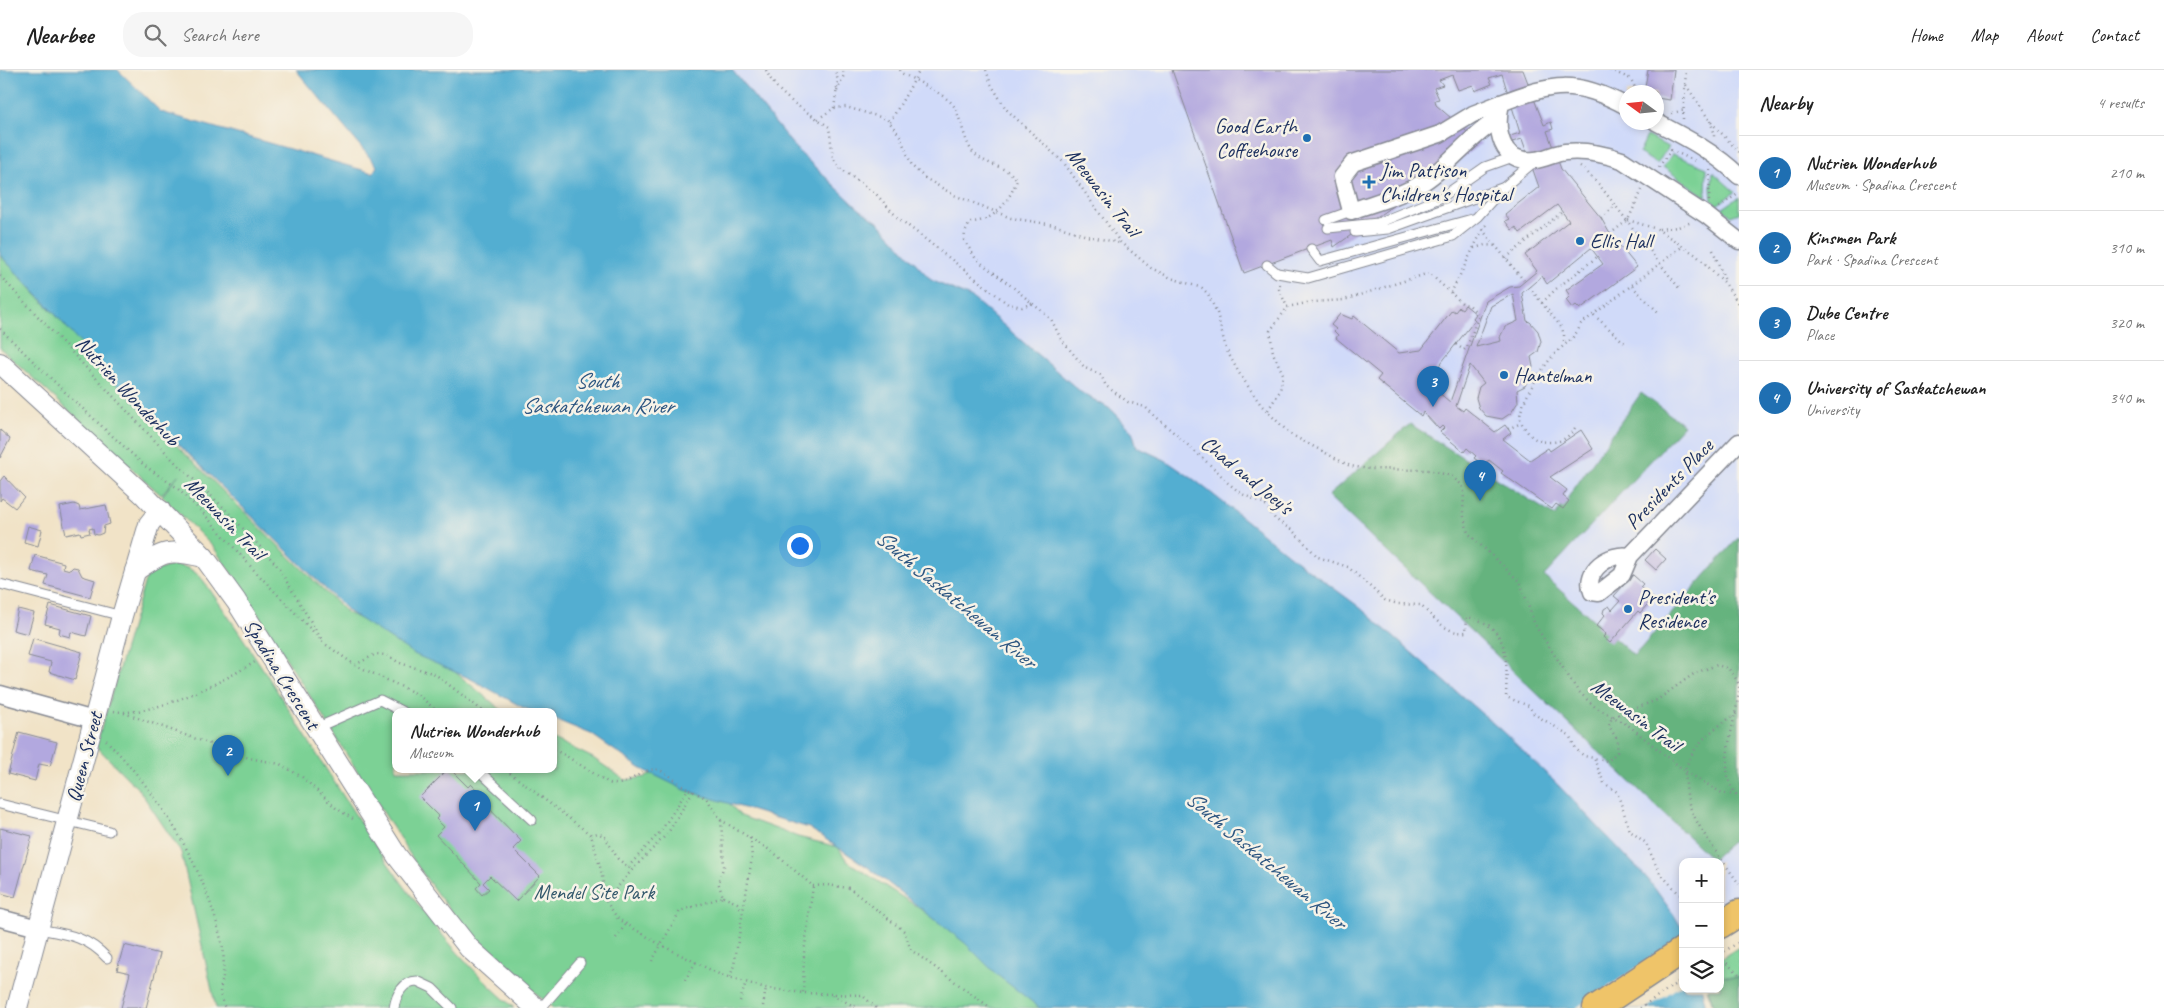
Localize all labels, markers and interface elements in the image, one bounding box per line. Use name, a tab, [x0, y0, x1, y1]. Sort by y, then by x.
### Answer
search box	[123, 12, 473, 57]
text: Nearbee	[25, 20, 93, 50]
icon: search	[141, 21, 169, 49]
text: Search here	[181, 23, 259, 47]
text: Home	[1910, 24, 1943, 46]
text: Map	[1971, 24, 1998, 46]
text: About	[2026, 24, 2062, 46]
text: Contact	[2090, 24, 2139, 46]
north arrow	[1619, 85, 1664, 130]
text: Nearby	[1759, 90, 1812, 116]
text: 4 results	[2097, 93, 2144, 113]
place label: Good Earth Coffeehouse	[1215, 113, 1298, 163]
marker: Good Earth Coffeehouse	[1301, 132, 1313, 144]
street label: Meewasin Trail	[1060, 143, 1148, 244]
text: Nutrien Wonderhub	[1806, 151, 1936, 175]
place label: Jim Pattison Children's Hospital	[1379, 157, 1515, 207]
text: 1	[1771, 163, 1779, 183]
text: 210 m	[2110, 163, 2144, 183]
marker: Jim Pattison Children's Hospital	[1362, 175, 1376, 189]
text: Museum · Spadina Crescent	[1806, 175, 1956, 195]
text: Kinsmen Park	[1806, 226, 1895, 250]
place label: Ellis Hall	[1590, 228, 1655, 254]
marker: Ellis Hall	[1574, 235, 1586, 247]
text: 2	[1771, 238, 1779, 258]
text: 310 m	[2110, 238, 2144, 258]
text: Park · Spadina Crescent	[1806, 250, 1937, 270]
text: Dube Centre	[1806, 301, 1887, 325]
text: 3	[1771, 313, 1779, 333]
text: 320 m	[2110, 313, 2144, 333]
text: Place	[1806, 325, 1834, 345]
street label: Nutrien Wonderhub	[70, 330, 187, 453]
place label: Hantelman	[1514, 362, 1592, 388]
pin: 3	[1417, 366, 1449, 407]
water label: South Saskatchewan River	[521, 367, 677, 420]
marker: Hantelman	[1498, 369, 1510, 381]
text: University of Saskatchewan	[1806, 376, 1986, 400]
text: 4	[1771, 388, 1779, 408]
text: 340 m	[2110, 388, 2144, 408]
text: University	[1806, 400, 1859, 420]
street label: Chad and Joey's	[1196, 430, 1300, 521]
street label: Presidents Place	[1619, 432, 1719, 535]
pin: 4	[1464, 460, 1496, 501]
street label: Meewasin Trail	[179, 471, 273, 567]
water label: South Saskatchewan River	[870, 524, 1044, 676]
your location	[787, 533, 813, 559]
place label: President's Residence	[1638, 584, 1716, 634]
marker: President's Residence	[1622, 603, 1634, 615]
street label: Spadina Crescent	[238, 614, 327, 736]
street label: Meewasin Trail	[1586, 673, 1689, 759]
street label: Queen Street	[60, 707, 109, 805]
popup	[392, 708, 557, 773]
text: Nutrien Wonderhub	[410, 719, 539, 743]
pin: 2	[212, 735, 244, 776]
text: Museum	[410, 743, 453, 763]
water label: South Saskatchewan River	[1180, 785, 1354, 937]
pin: 1	[459, 790, 491, 831]
map controls	[1679, 858, 1724, 993]
button: +	[1679, 858, 1724, 903]
park label: Mendel Site Park	[534, 879, 656, 905]
button: −	[1679, 903, 1724, 948]
button: layers	[1679, 948, 1724, 993]

